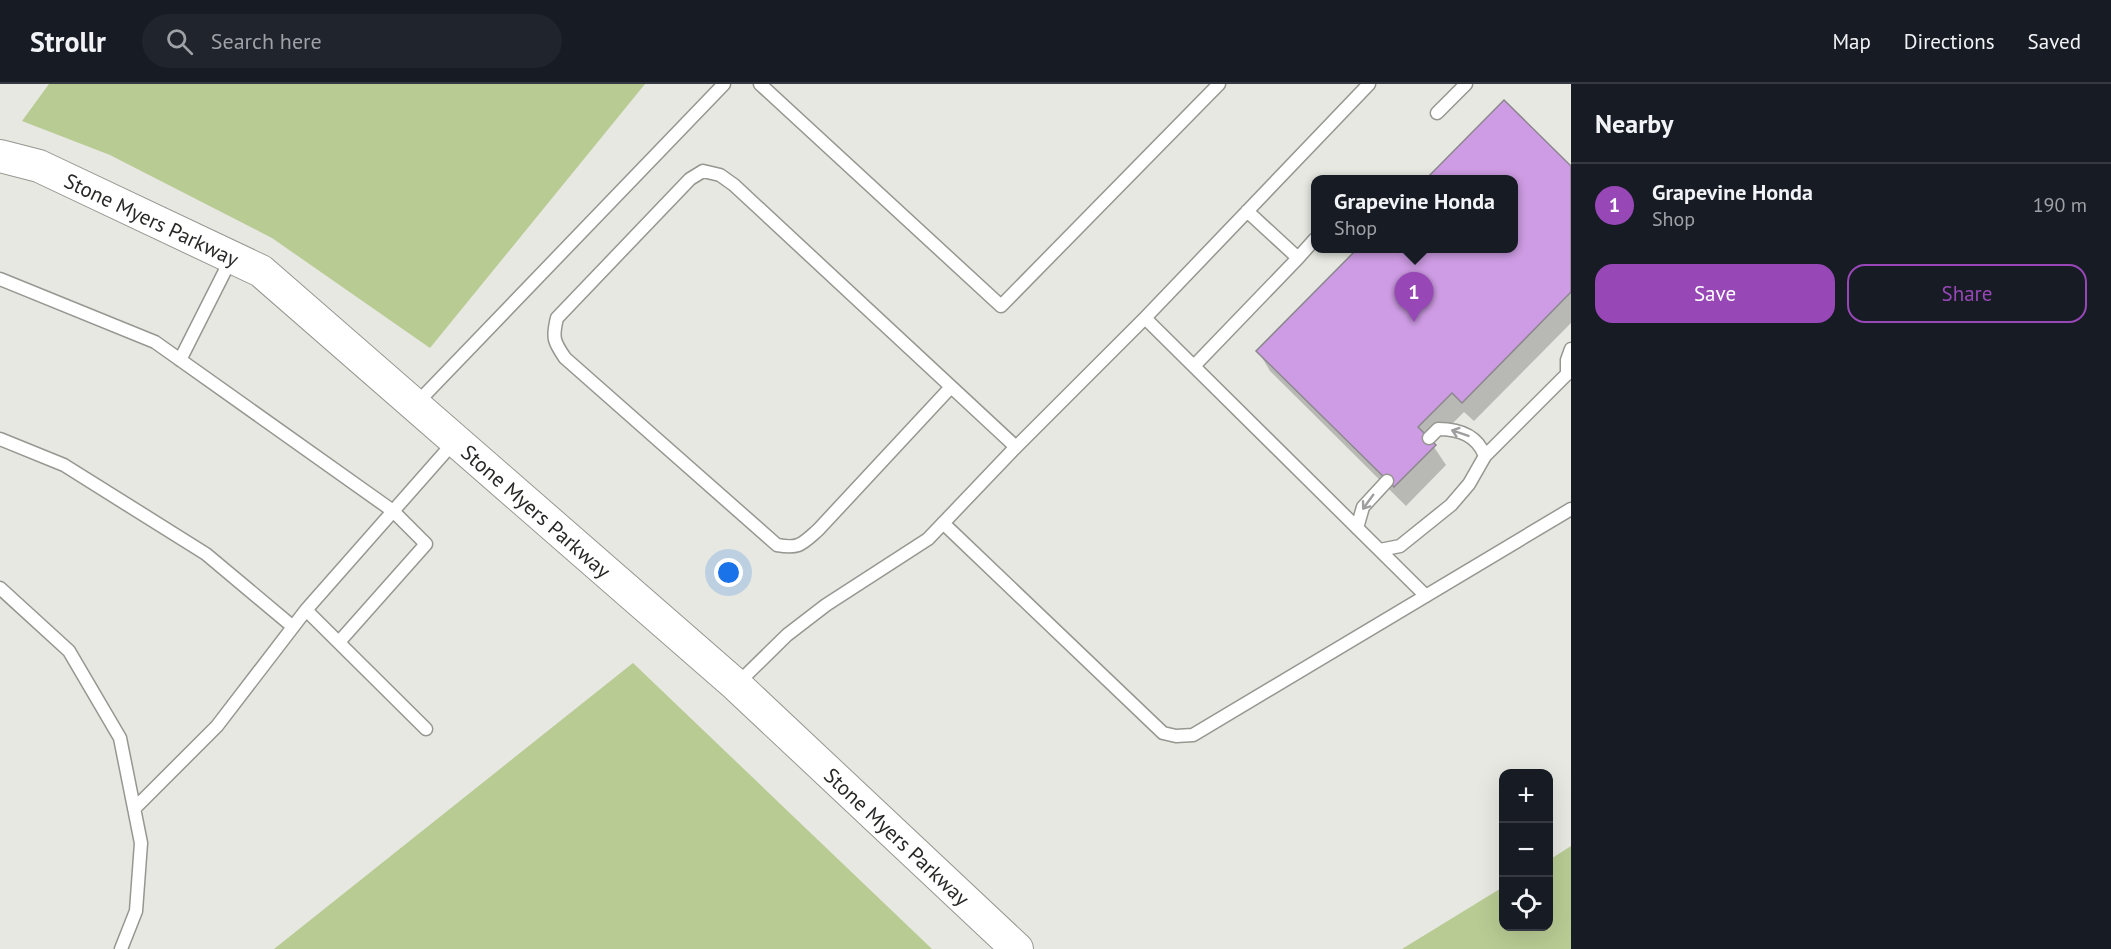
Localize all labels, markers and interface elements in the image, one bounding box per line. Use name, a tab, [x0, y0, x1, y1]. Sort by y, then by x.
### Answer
search box	[142, 14, 562, 68]
text: Strollr	[30, 23, 106, 60]
icon: search	[163, 25, 196, 58]
text: Search here	[211, 27, 322, 55]
text: Map	[1832, 28, 1871, 55]
text: Directions	[1904, 28, 1995, 55]
text: Saved	[2028, 28, 2081, 55]
text: Nearby	[1595, 107, 1673, 140]
street label: Stone Myers Parkway	[60, 167, 244, 272]
popup	[1311, 175, 1518, 253]
text: Grapevine Honda	[1652, 178, 1813, 206]
text: Grapevine Honda	[1334, 187, 1495, 215]
text: 1	[1609, 192, 1620, 218]
text: 190 m	[2033, 192, 2087, 218]
text: Shop	[1652, 206, 1695, 232]
text: Shop	[1334, 215, 1377, 241]
button: Save	[1595, 264, 1835, 323]
button: Share	[1847, 264, 2087, 323]
pin: 1	[1394, 272, 1434, 322]
one-way arrow	[1452, 426, 1470, 437]
street label: Stone Myers Parkway	[456, 438, 617, 584]
one-way arrow	[1362, 493, 1374, 509]
your location	[714, 558, 743, 587]
street label: Stone Myers Parkway	[819, 762, 976, 911]
map controls	[1499, 769, 1553, 931]
button: +	[1499, 769, 1553, 823]
button: −	[1499, 823, 1553, 877]
button: locate	[1499, 877, 1553, 931]

